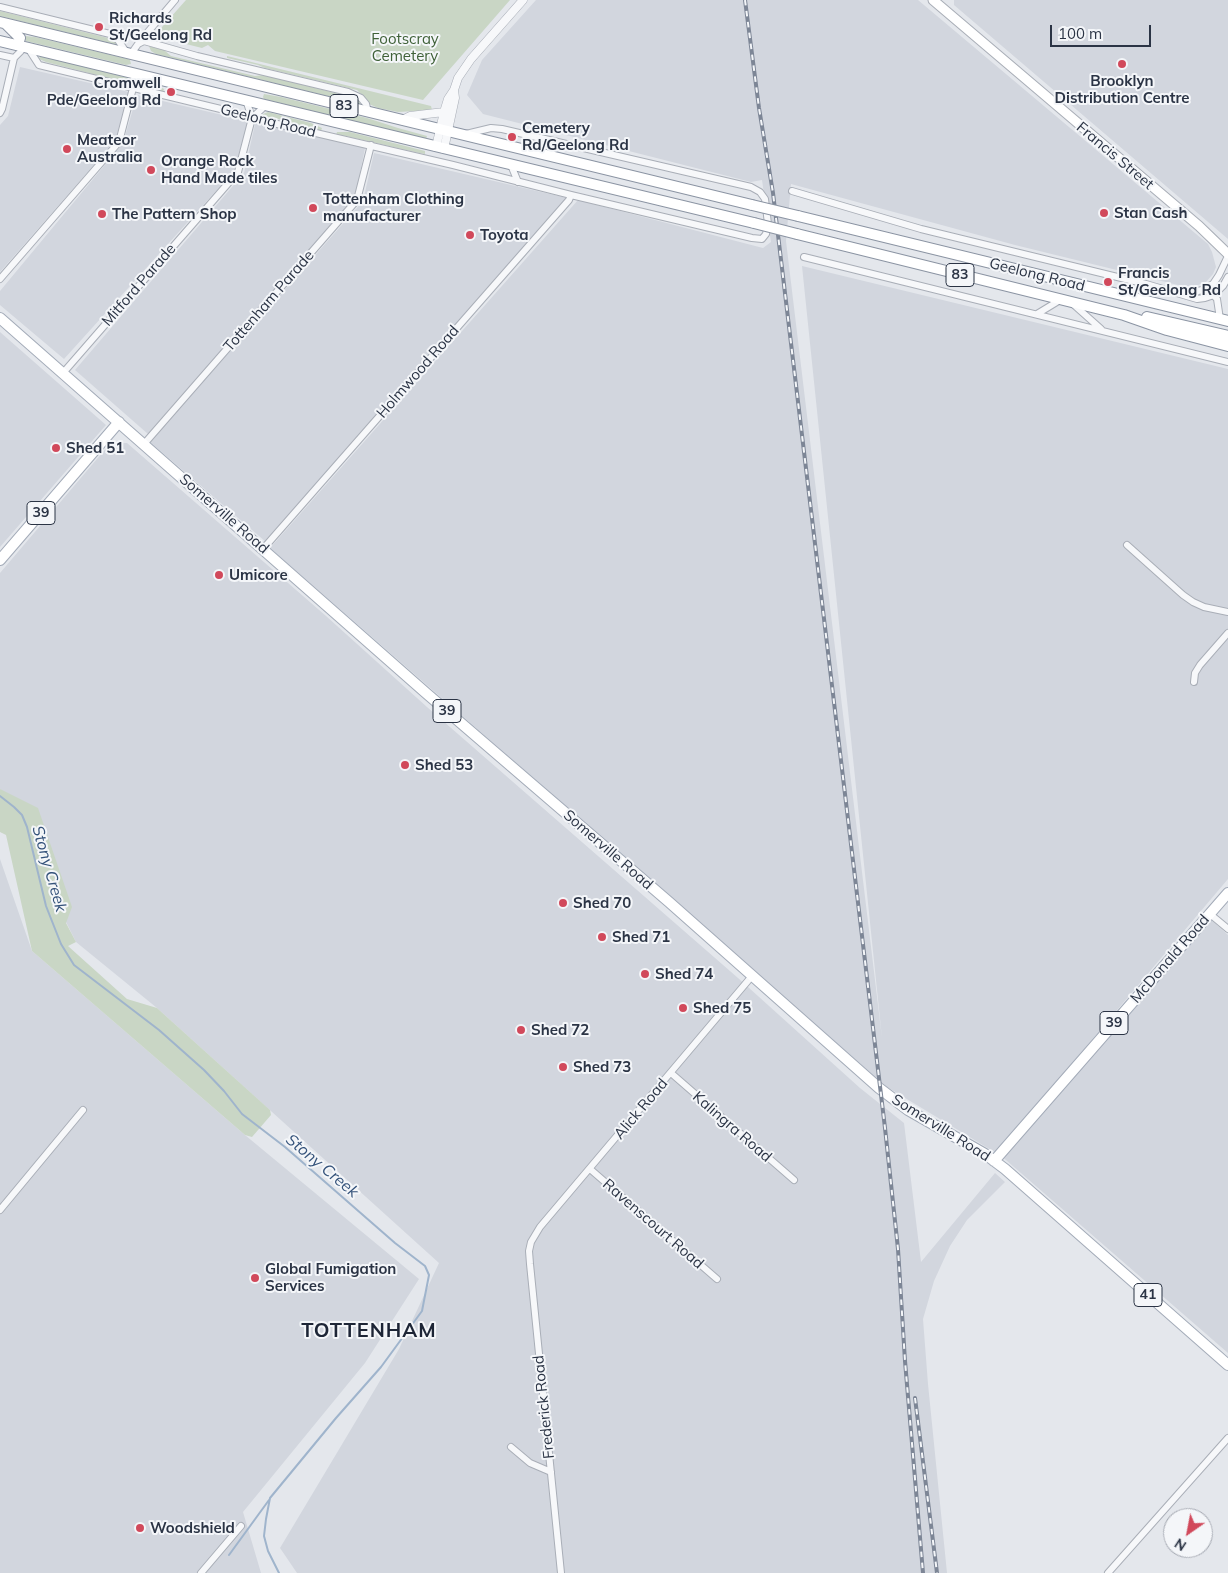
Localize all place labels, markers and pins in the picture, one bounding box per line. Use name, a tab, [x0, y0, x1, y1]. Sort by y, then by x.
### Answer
place label: Richards St/Geelong Rd	[109, 9, 212, 44]
marker: Richards St/Geelong Rd	[93, 21, 105, 33]
marker: Brooklyn Distribution Centre	[1116, 58, 1128, 70]
place label: Brooklyn Distribution Centre	[1055, 72, 1189, 107]
place label: Cromwell Pde/Geelong Rd	[47, 74, 161, 109]
marker: Cromwell Pde/Geelong Rd	[165, 86, 177, 98]
place label: Cemetery Rd/Geelong Rd	[522, 119, 629, 154]
place label: Meateor Australia	[77, 131, 143, 166]
marker: Cemetery Rd/Geelong Rd	[506, 131, 518, 143]
marker: Meateor Australia	[61, 143, 73, 155]
place label: Orange Rock Hand Made tiles	[161, 152, 278, 187]
marker: Orange Rock Hand Made tiles	[145, 164, 157, 176]
place label: Tottenham Clothing manufacturer	[323, 190, 464, 225]
marker: Tottenham Clothing manufacturer	[307, 202, 319, 214]
place label: Stan Cash	[1114, 204, 1188, 222]
place label: The Pattern Shop	[112, 205, 237, 223]
marker: Stan Cash	[1098, 207, 1110, 219]
marker: The Pattern Shop	[96, 208, 108, 220]
place label: Toyota	[480, 226, 529, 244]
marker: Toyota	[464, 229, 476, 241]
place label: Francis St/Geelong Rd	[1118, 264, 1221, 299]
marker: Francis St/Geelong Rd	[1102, 276, 1114, 288]
place label: Shed 51	[66, 439, 124, 457]
marker: Shed 51	[50, 442, 62, 454]
place label: Umicore	[229, 566, 288, 584]
marker: Umicore	[213, 569, 225, 581]
place label: Shed 53	[415, 756, 473, 774]
marker: Shed 53	[399, 759, 411, 771]
place label: Shed 70	[573, 894, 631, 912]
marker: Shed 70	[557, 897, 569, 909]
place label: Shed 71	[612, 928, 670, 946]
marker: Shed 71	[596, 931, 608, 943]
place label: Shed 74	[655, 965, 713, 983]
marker: Shed 74	[639, 968, 651, 980]
place label: Shed 75	[693, 999, 751, 1017]
marker: Shed 75	[677, 1002, 689, 1014]
place label: Shed 72	[531, 1021, 589, 1039]
marker: Shed 72	[515, 1024, 527, 1036]
place label: Shed 73	[573, 1058, 631, 1076]
marker: Shed 73	[557, 1061, 569, 1073]
place label: Global Fumigation Services	[265, 1260, 396, 1295]
marker: Global Fumigation Services	[249, 1272, 261, 1284]
place label: Woodshield	[150, 1519, 235, 1537]
marker: Woodshield	[134, 1522, 146, 1534]

